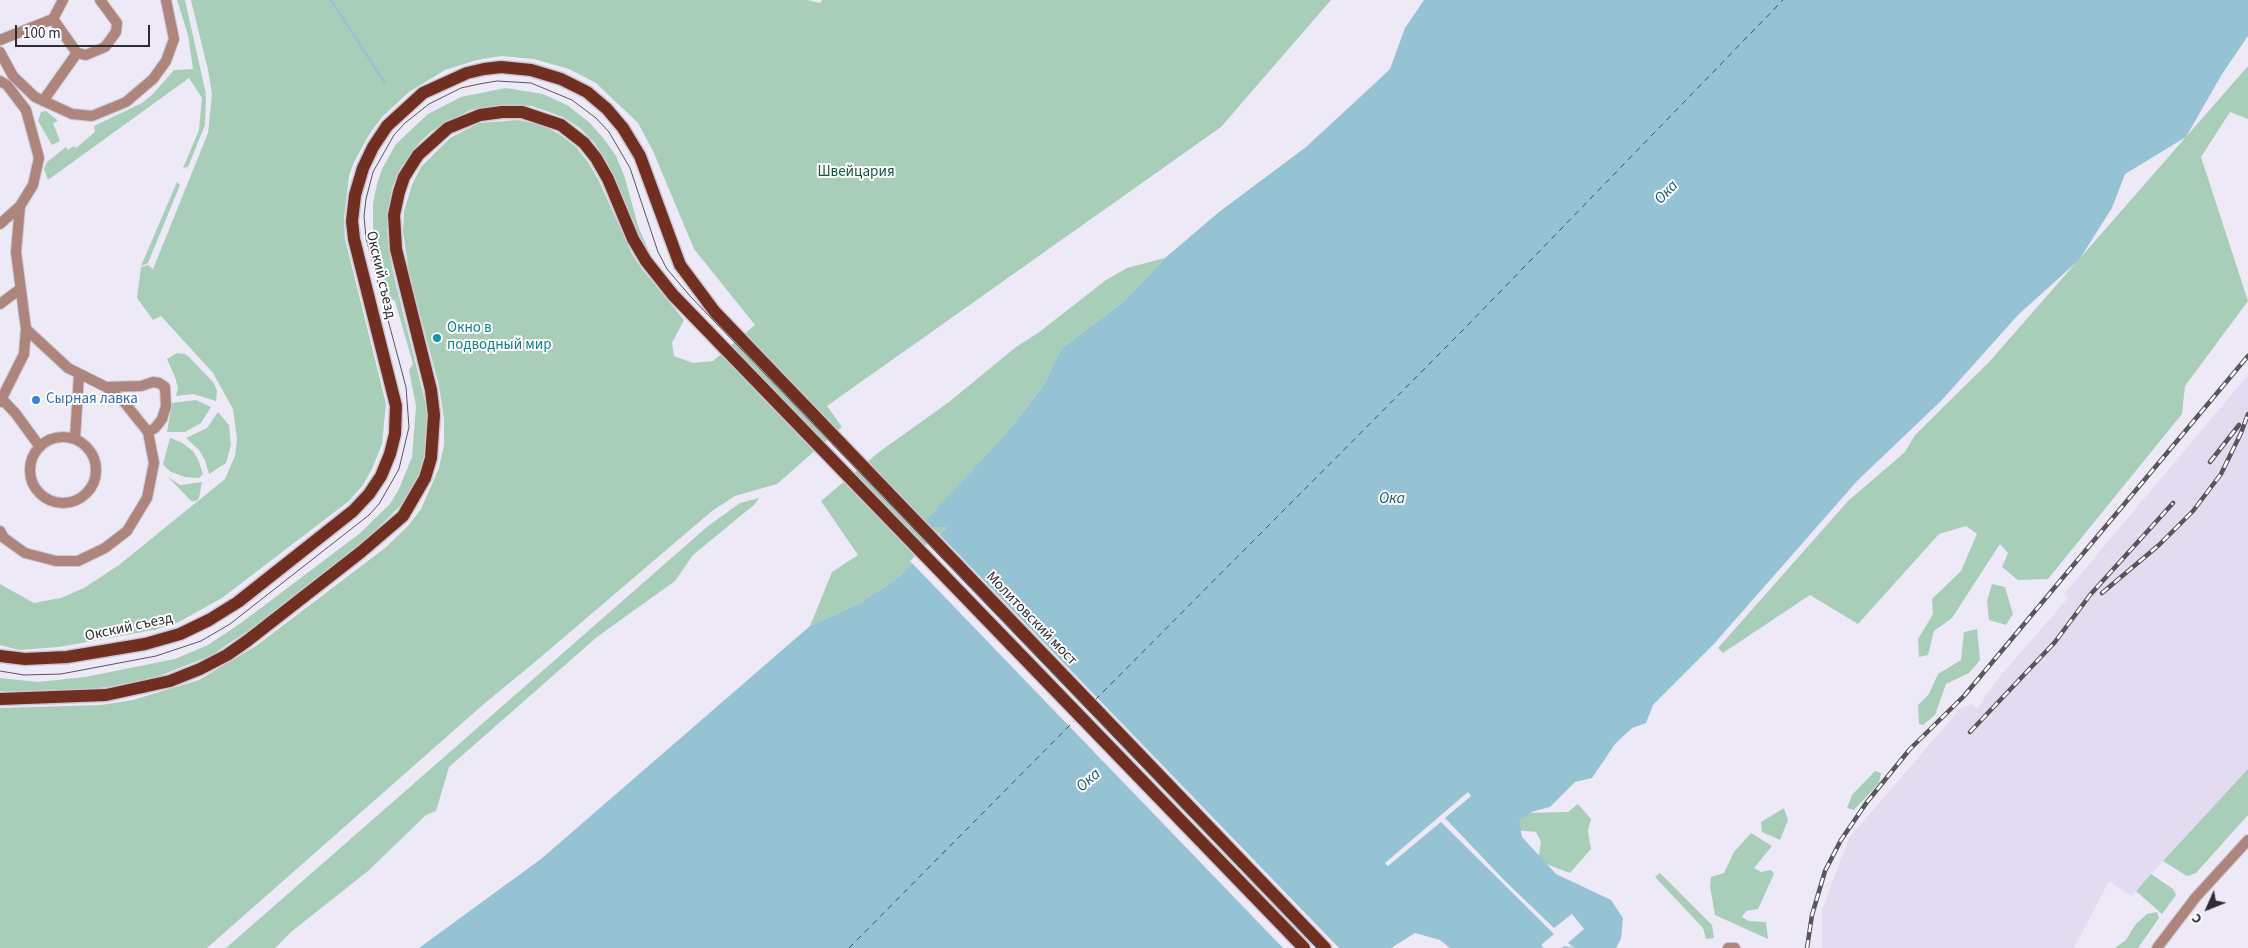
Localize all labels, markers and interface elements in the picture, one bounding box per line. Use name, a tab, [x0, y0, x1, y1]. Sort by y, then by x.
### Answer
scale bar	[18, 15, 152, 47]
text: 100 m	[23, 23, 61, 44]
park label: Швейцария	[817, 164, 895, 182]
water label: Ока	[1651, 177, 1683, 209]
street label: Окский съезд	[361, 229, 399, 321]
place label: Окно в подводный мир	[447, 320, 551, 355]
marker: Окно в подводный мир	[431, 332, 443, 344]
place label: Сырная лавка	[46, 391, 138, 409]
marker: Сырная лавка	[30, 394, 42, 406]
water label: Ока	[1379, 489, 1405, 509]
street label: Молитовский мост	[982, 568, 1080, 670]
street label: Окский съезд	[83, 610, 175, 646]
water label: Ока	[1073, 765, 1105, 797]
north arrow	[2183, 883, 2233, 933]
text: С	[2187, 909, 2207, 928]

